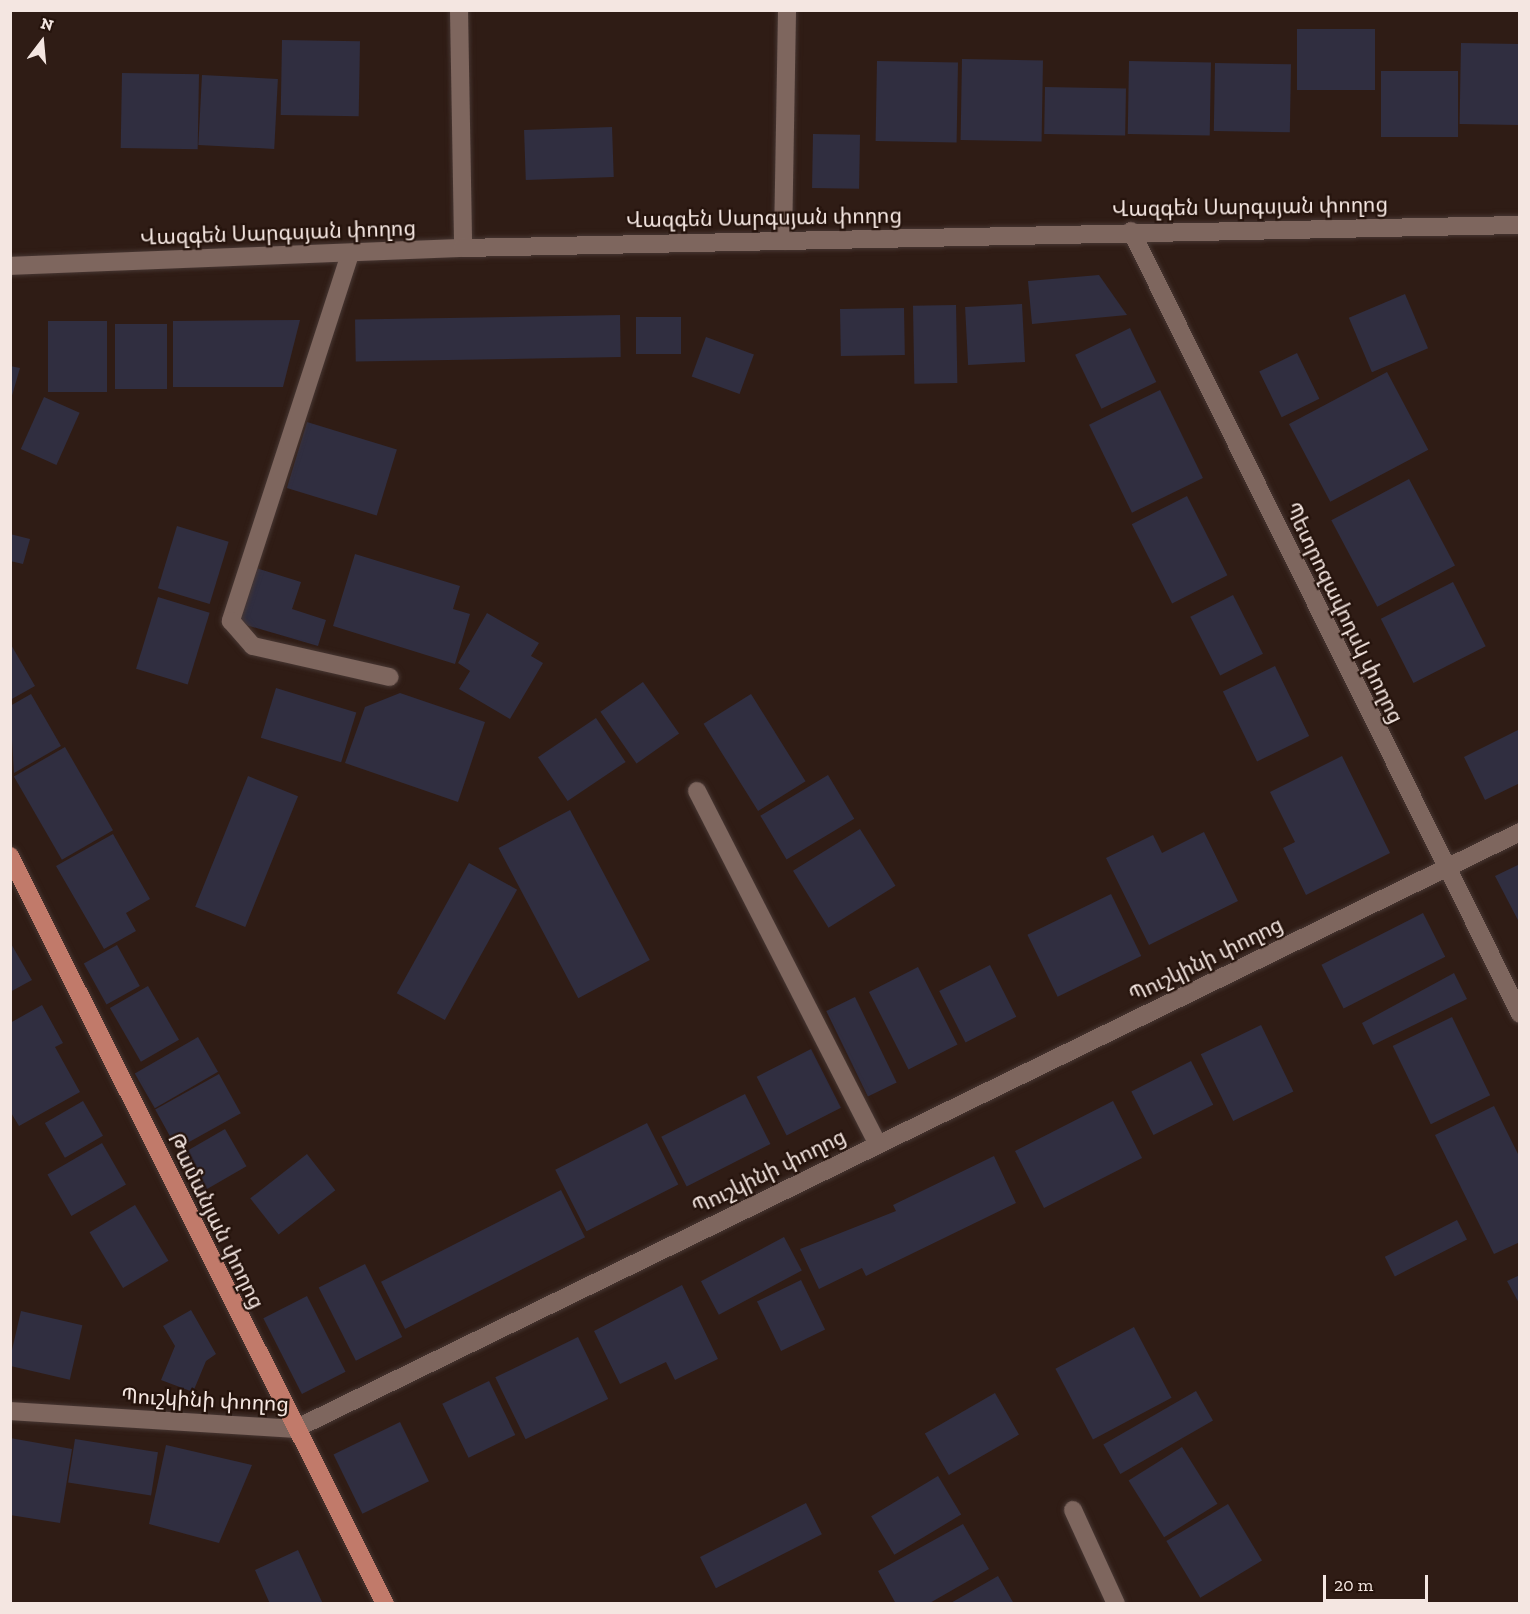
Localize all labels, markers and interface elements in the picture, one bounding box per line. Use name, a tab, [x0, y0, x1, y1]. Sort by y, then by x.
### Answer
north arrow	[12, 12, 72, 72]
text: N	[39, 13, 56, 35]
street label: Վազգեն Սարգսյան փողոց	[1112, 192, 1388, 222]
street label: Վազգեն Սարգսյան փողոց	[626, 203, 902, 233]
street label: Վազգեն Սարգսյան փողոց	[140, 216, 416, 250]
street label: Պետրոզավոդսկ փողոց	[1279, 498, 1409, 728]
street label: Պուշկինի փողոց	[1125, 912, 1287, 1008]
street label: Պուշկինի փողոց	[688, 1124, 850, 1220]
street label: Թամանյան փողոց	[163, 1129, 269, 1313]
street label: Պուշկինի փողոց	[120, 1383, 290, 1417]
scale bar	[1326, 1563, 1431, 1601]
text: 20 m	[1334, 1574, 1373, 1596]

